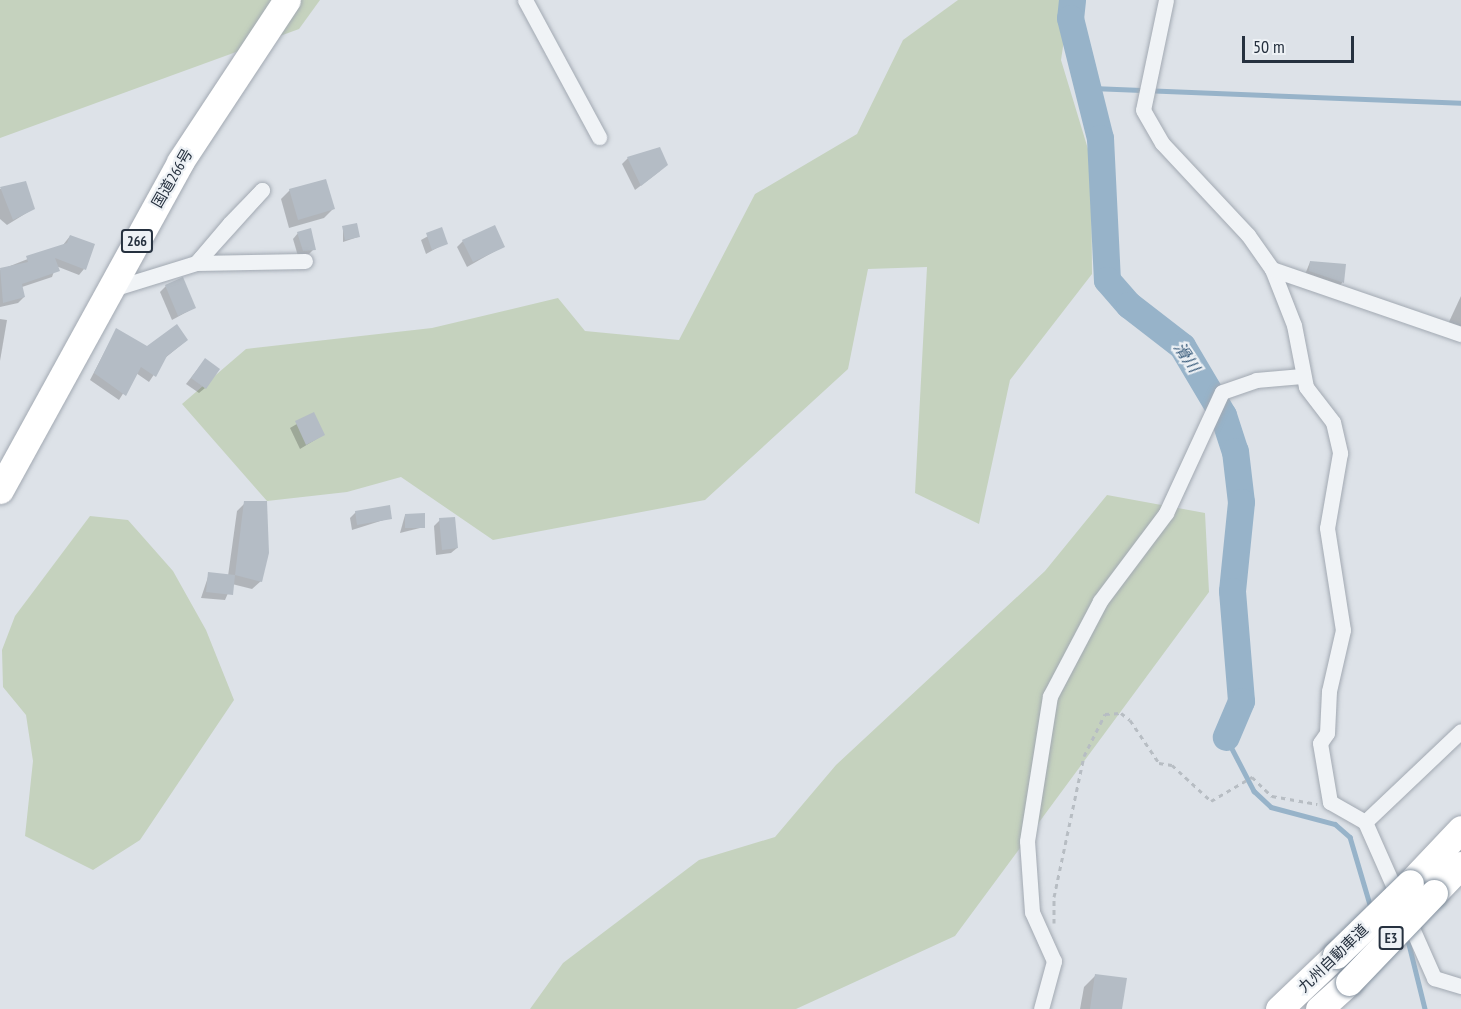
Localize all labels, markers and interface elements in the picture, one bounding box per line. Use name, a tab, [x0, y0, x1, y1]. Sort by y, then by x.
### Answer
scale bar	[1245, 24, 1358, 62]
text: 50 m	[1253, 35, 1285, 58]
street label: 国道266号	[148, 145, 196, 211]
road number: 266	[120, 230, 154, 252]
water label: 滑川	[1170, 338, 1204, 376]
street label: 九州自動車道	[1294, 920, 1372, 996]
road number: E3	[1378, 927, 1404, 949]

